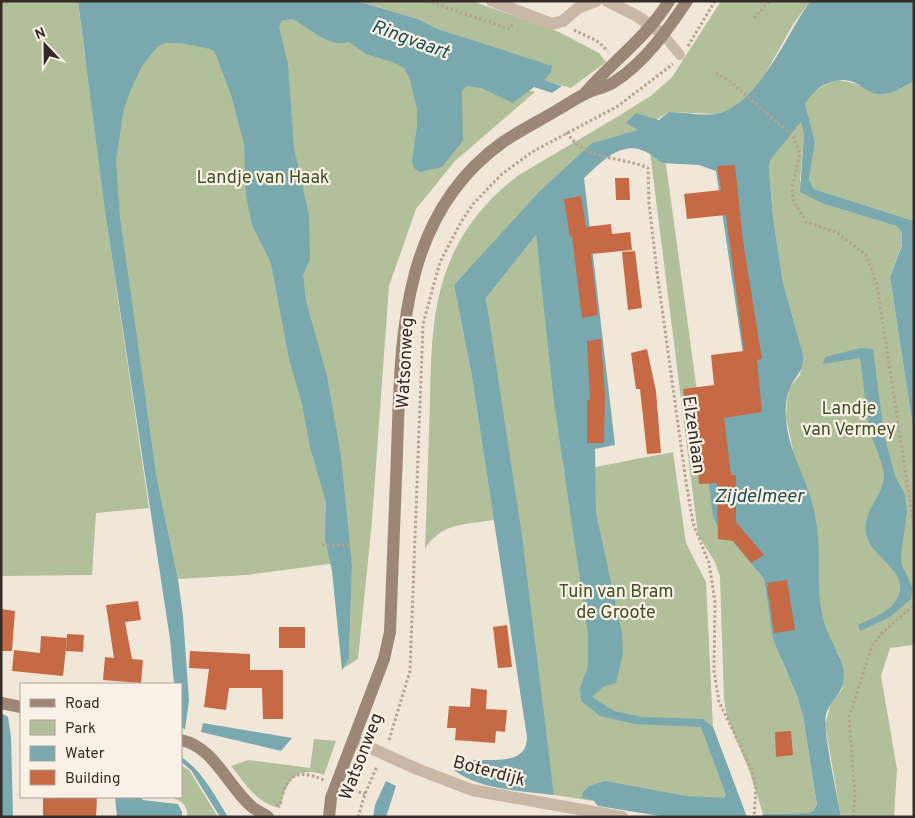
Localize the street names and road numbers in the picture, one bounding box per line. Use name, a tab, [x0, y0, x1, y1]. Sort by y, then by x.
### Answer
street label: Watsonweg	[392, 317, 420, 409]
street label: Elzenlaan	[676, 395, 710, 475]
street label: Watsonweg	[335, 710, 389, 804]
street label: Boterdijk	[450, 751, 528, 793]

